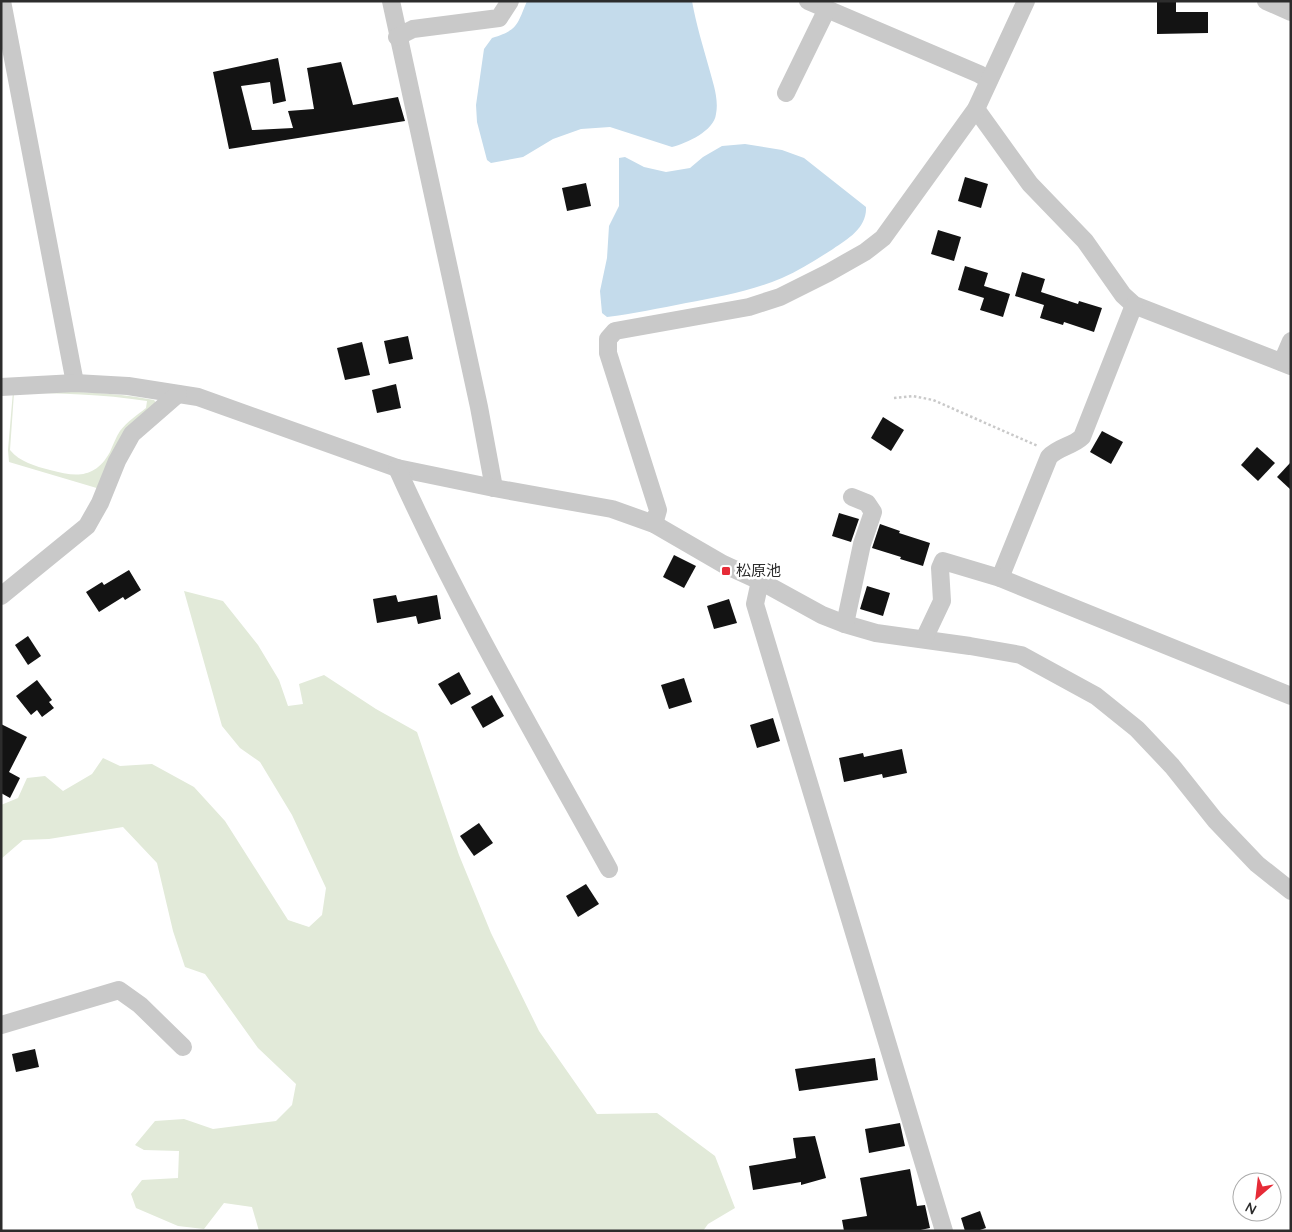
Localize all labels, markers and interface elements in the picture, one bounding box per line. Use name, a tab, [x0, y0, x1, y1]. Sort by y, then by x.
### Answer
place label: 松原池	[736, 561, 781, 580]
marker: 松原池	[720, 565, 732, 577]
north arrow	[1232, 1172, 1282, 1222]
text: N	[1242, 1198, 1260, 1219]

